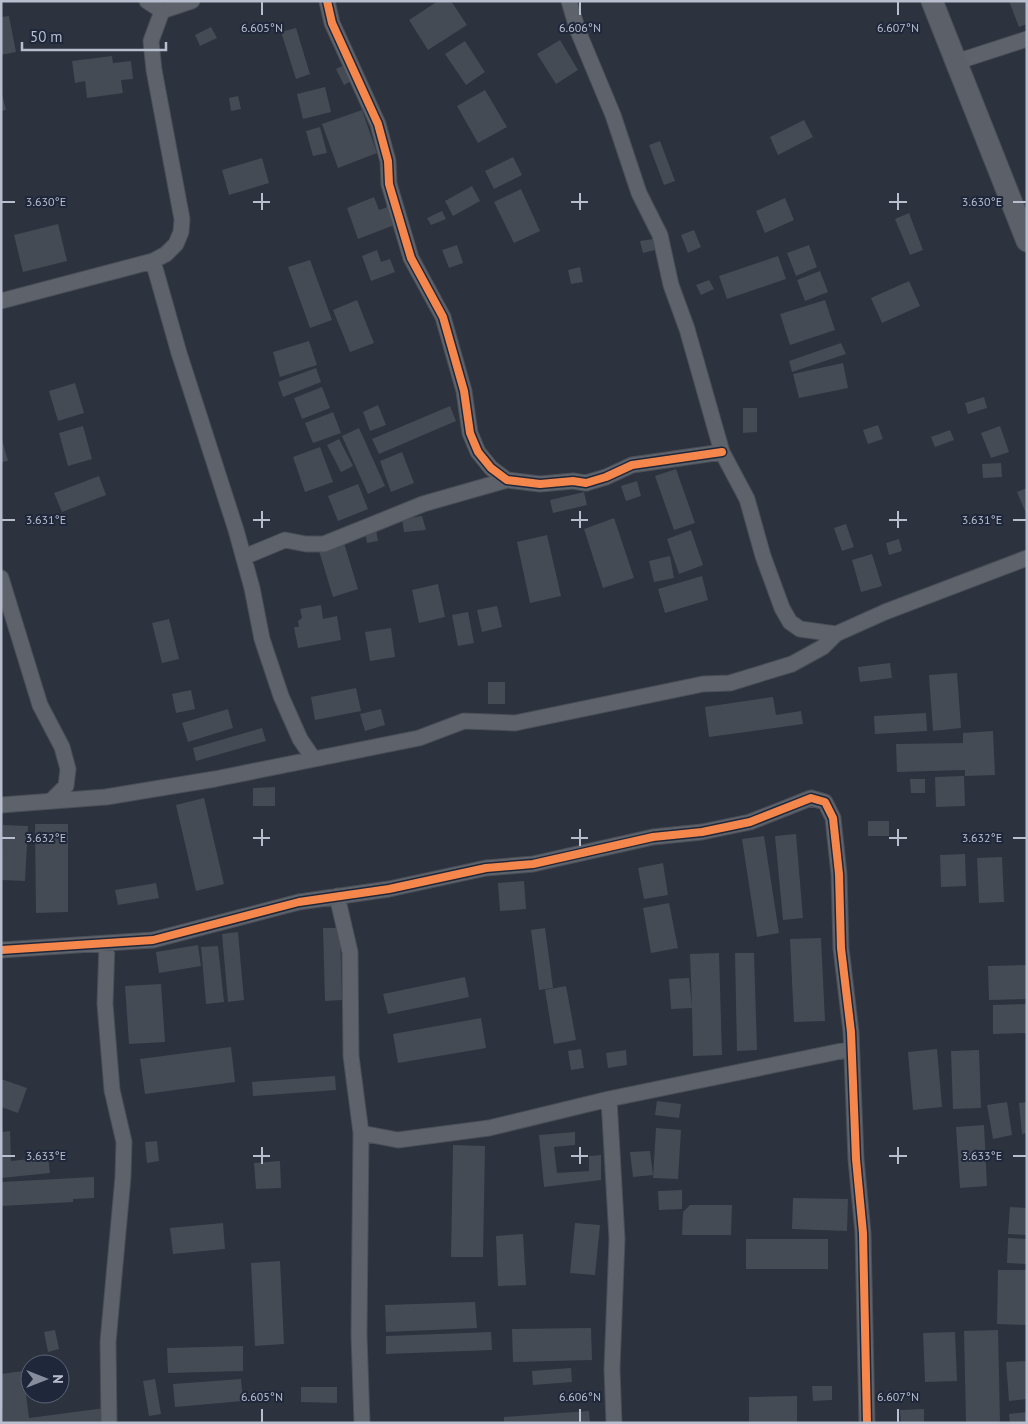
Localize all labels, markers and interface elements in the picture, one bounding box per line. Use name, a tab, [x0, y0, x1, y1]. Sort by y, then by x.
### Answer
scale bar	[22, 20, 166, 52]
text: 6.605°N	[241, 20, 283, 35]
text: 6.606°N	[559, 20, 601, 35]
text: 6.607°N	[877, 20, 919, 35]
text: 50 m	[30, 27, 63, 46]
text: 3.630°E	[26, 194, 66, 209]
text: 3.630°E	[962, 194, 1002, 209]
text: 3.631°E	[26, 512, 66, 527]
text: 3.631°E	[962, 512, 1002, 527]
text: 3.632°E	[26, 830, 66, 845]
text: 3.632°E	[962, 830, 1002, 845]
text: 3.633°E	[26, 1148, 66, 1163]
text: 3.633°E	[962, 1148, 1002, 1163]
north arrow	[20, 1354, 70, 1404]
text: N	[49, 1374, 67, 1384]
text: 6.605°N	[241, 1389, 283, 1404]
text: 6.606°N	[559, 1389, 601, 1404]
text: 6.607°N	[877, 1389, 919, 1404]

